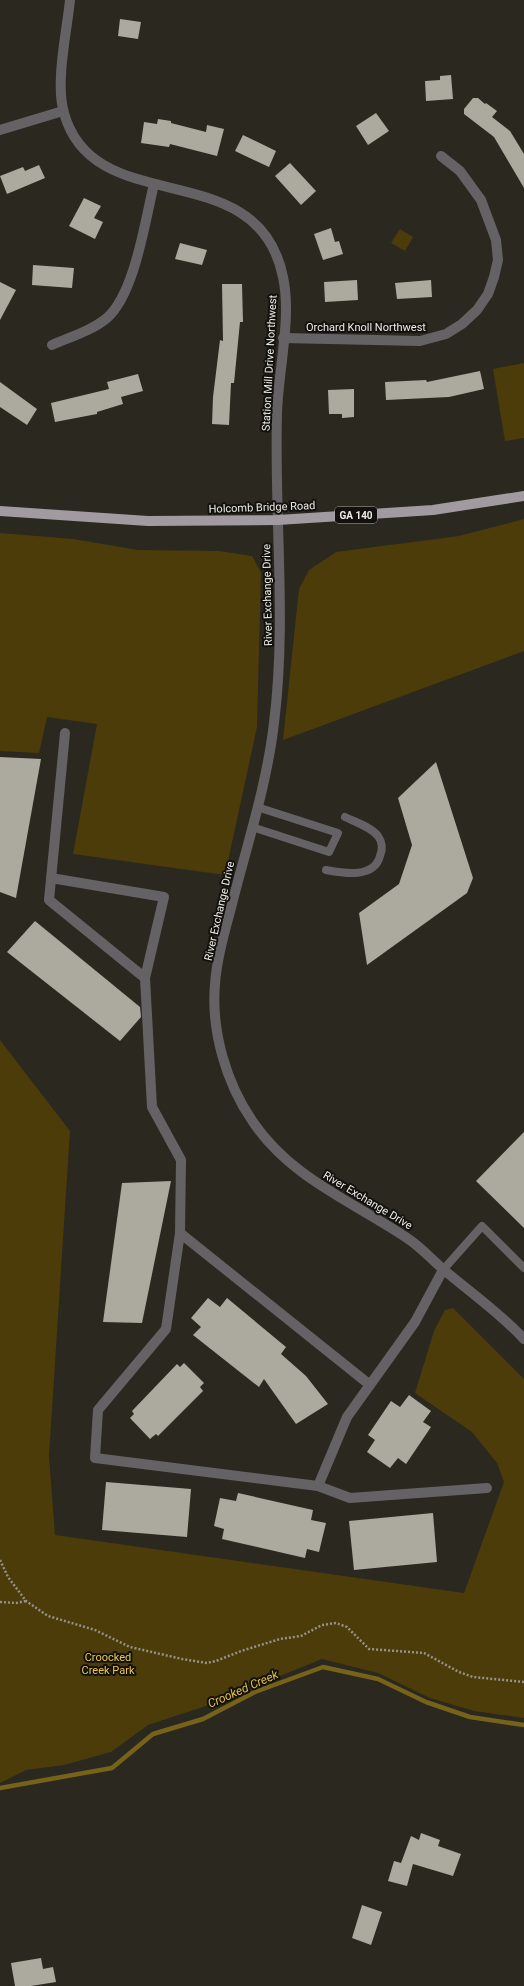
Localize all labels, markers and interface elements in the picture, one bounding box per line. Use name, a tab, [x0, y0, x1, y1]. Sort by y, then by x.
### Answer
street label: Station Mill Drive Northwest	[259, 294, 280, 431]
street label: Orchard Knoll Northwest	[306, 321, 426, 334]
street label: Holcomb Bridge Road	[208, 499, 316, 516]
road number: GA 140	[335, 507, 377, 523]
street label: River Exchange Drive	[260, 544, 275, 646]
street label: River Exchange Drive	[202, 860, 237, 962]
street label: River Exchange Drive	[321, 1169, 415, 1232]
park label: Croocked Creek Park	[82, 1651, 135, 1677]
water label: Crooked Creek	[206, 1667, 281, 1711]

